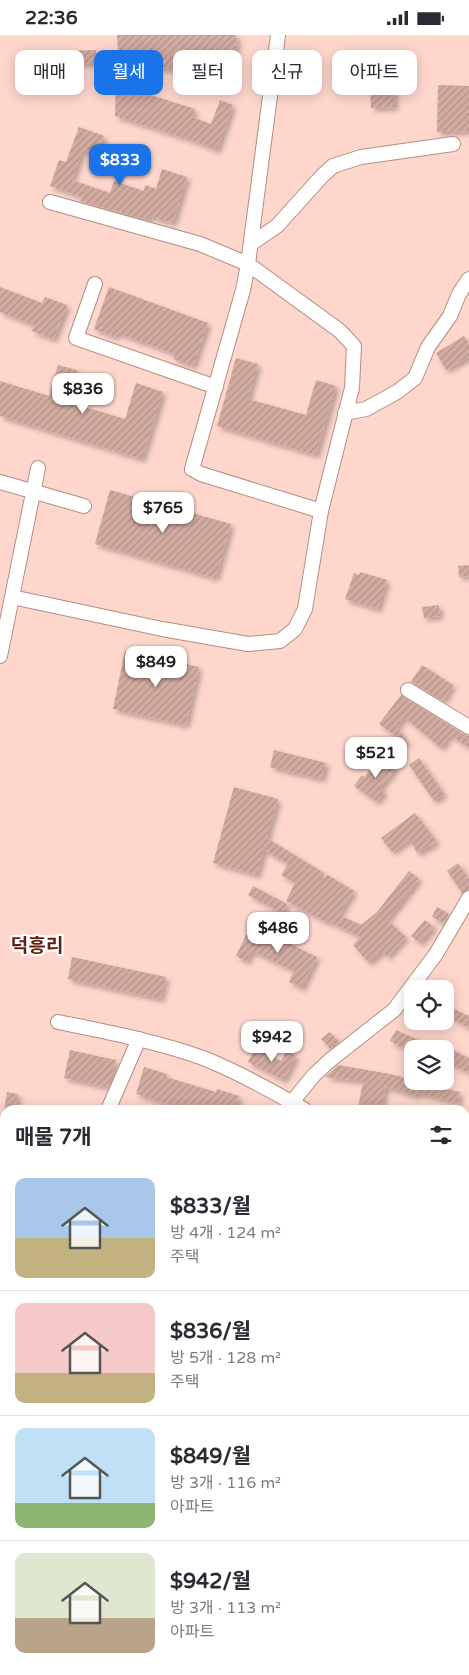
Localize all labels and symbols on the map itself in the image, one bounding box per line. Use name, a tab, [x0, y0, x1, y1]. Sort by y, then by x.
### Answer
pin: $833	[90, 143, 150, 186]
pin: $836	[53, 373, 113, 415]
pin: $765	[133, 491, 193, 534]
pin: $849	[126, 645, 186, 688]
pin: $521	[346, 737, 406, 779]
pin: $486	[248, 911, 308, 954]
district label: 덕흥리	[11, 935, 63, 957]
pin: $942	[242, 1021, 302, 1063]

